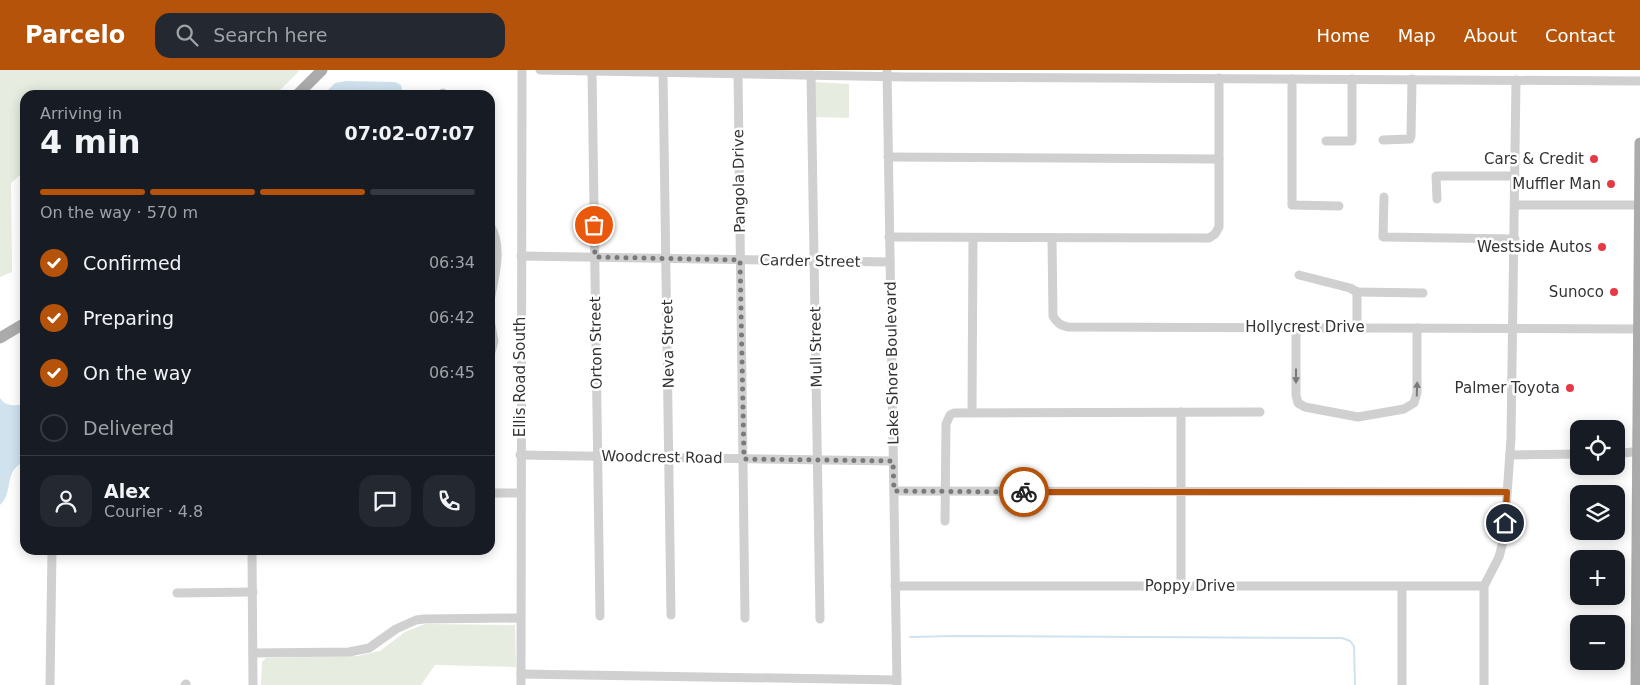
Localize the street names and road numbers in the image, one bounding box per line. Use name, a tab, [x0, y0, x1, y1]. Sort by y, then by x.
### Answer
street label: Pangola Drive	[729, 129, 749, 233]
street label: Carder Street	[759, 251, 861, 271]
street label: Lake Shore Boulevard	[882, 281, 902, 445]
street label: Orton Street	[586, 296, 606, 390]
street label: Neva Street	[658, 299, 678, 389]
street label: Mull Street	[806, 306, 826, 388]
street label: Ellis Road South	[511, 317, 529, 437]
street label: Hollycrest Drive	[1245, 318, 1365, 336]
street label: Woodcrest Road	[601, 447, 723, 467]
street label: Poppy Drive	[1145, 577, 1235, 595]

